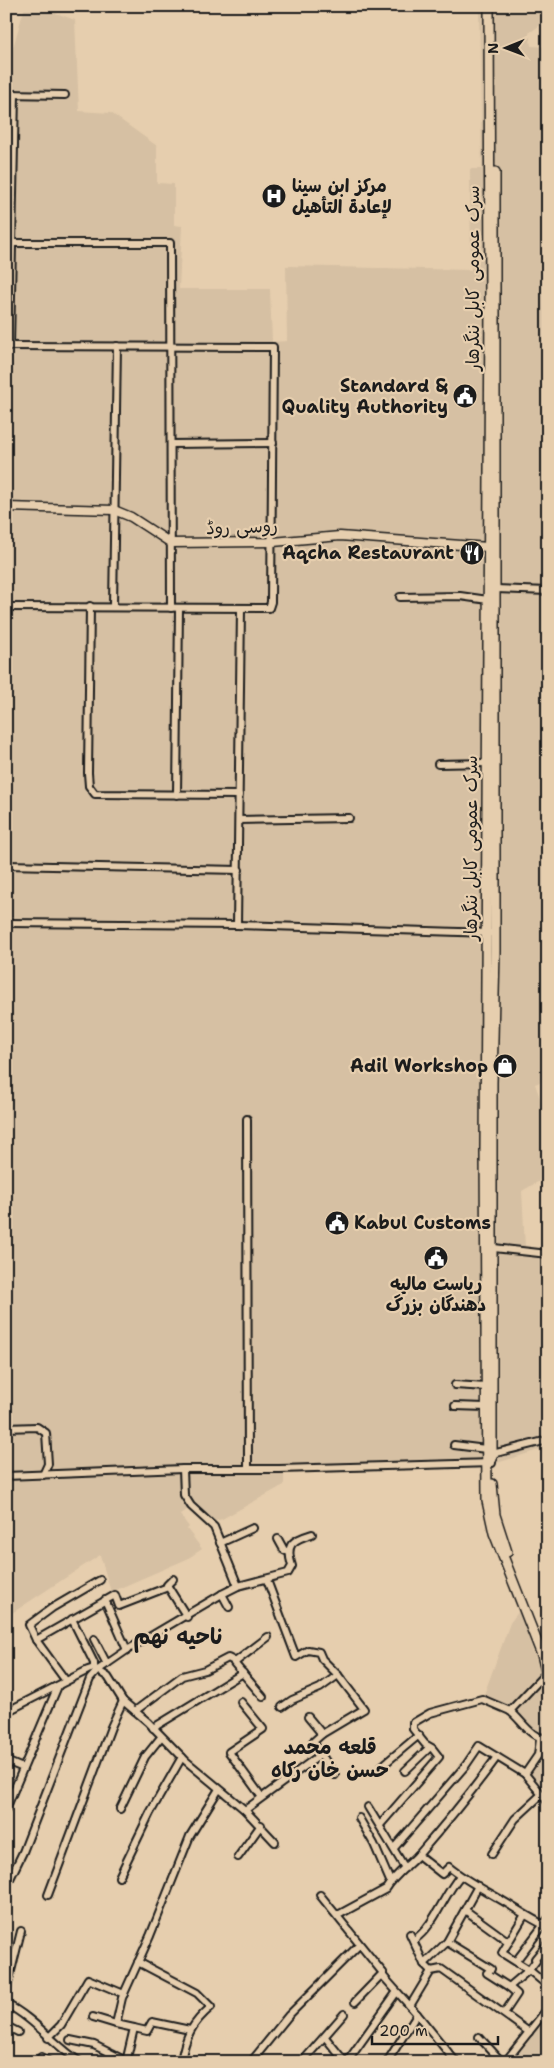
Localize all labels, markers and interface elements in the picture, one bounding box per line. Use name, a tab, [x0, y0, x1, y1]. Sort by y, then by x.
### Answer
north arrow	[482, 22, 532, 72]
text: N	[484, 43, 502, 54]
place label: مركز ابن سينا لإعادة التأهيل	[292, 174, 392, 219]
hospital icon: مركز ابن سينا لإعادة التأهيل	[261, 183, 287, 209]
street label: سرک عمومی کابل ننگرهار	[461, 185, 485, 373]
place label: Standard & Quality Authority	[282, 374, 449, 419]
public building icon: Standard & Quality Authority	[452, 383, 478, 409]
street label: روسی روڈ	[206, 514, 278, 540]
restaurant icon: Aqcha Restaurant	[459, 540, 485, 566]
place label: Aqcha Restaurant	[282, 541, 454, 565]
street label: سرک عمومی کابل ننگرهار	[459, 755, 483, 943]
shop icon: Adil Workshop	[492, 1053, 518, 1079]
place label: Adil Workshop	[350, 1054, 488, 1078]
public building icon: Kabul Customs	[324, 1210, 350, 1236]
place label: Kabul Customs	[354, 1211, 491, 1235]
public building icon: ریاست مالیه دهندگان بزرگ	[423, 1245, 449, 1271]
place label: ریاست مالیه دهندگان بزرگ	[386, 1272, 486, 1317]
district label: ناحیه نهم	[134, 1622, 222, 1653]
district label: قلعه محمد حسن خان رکاه	[271, 1734, 389, 1783]
scale bar	[372, 2013, 498, 2045]
text: 200 m	[379, 2021, 428, 2041]

